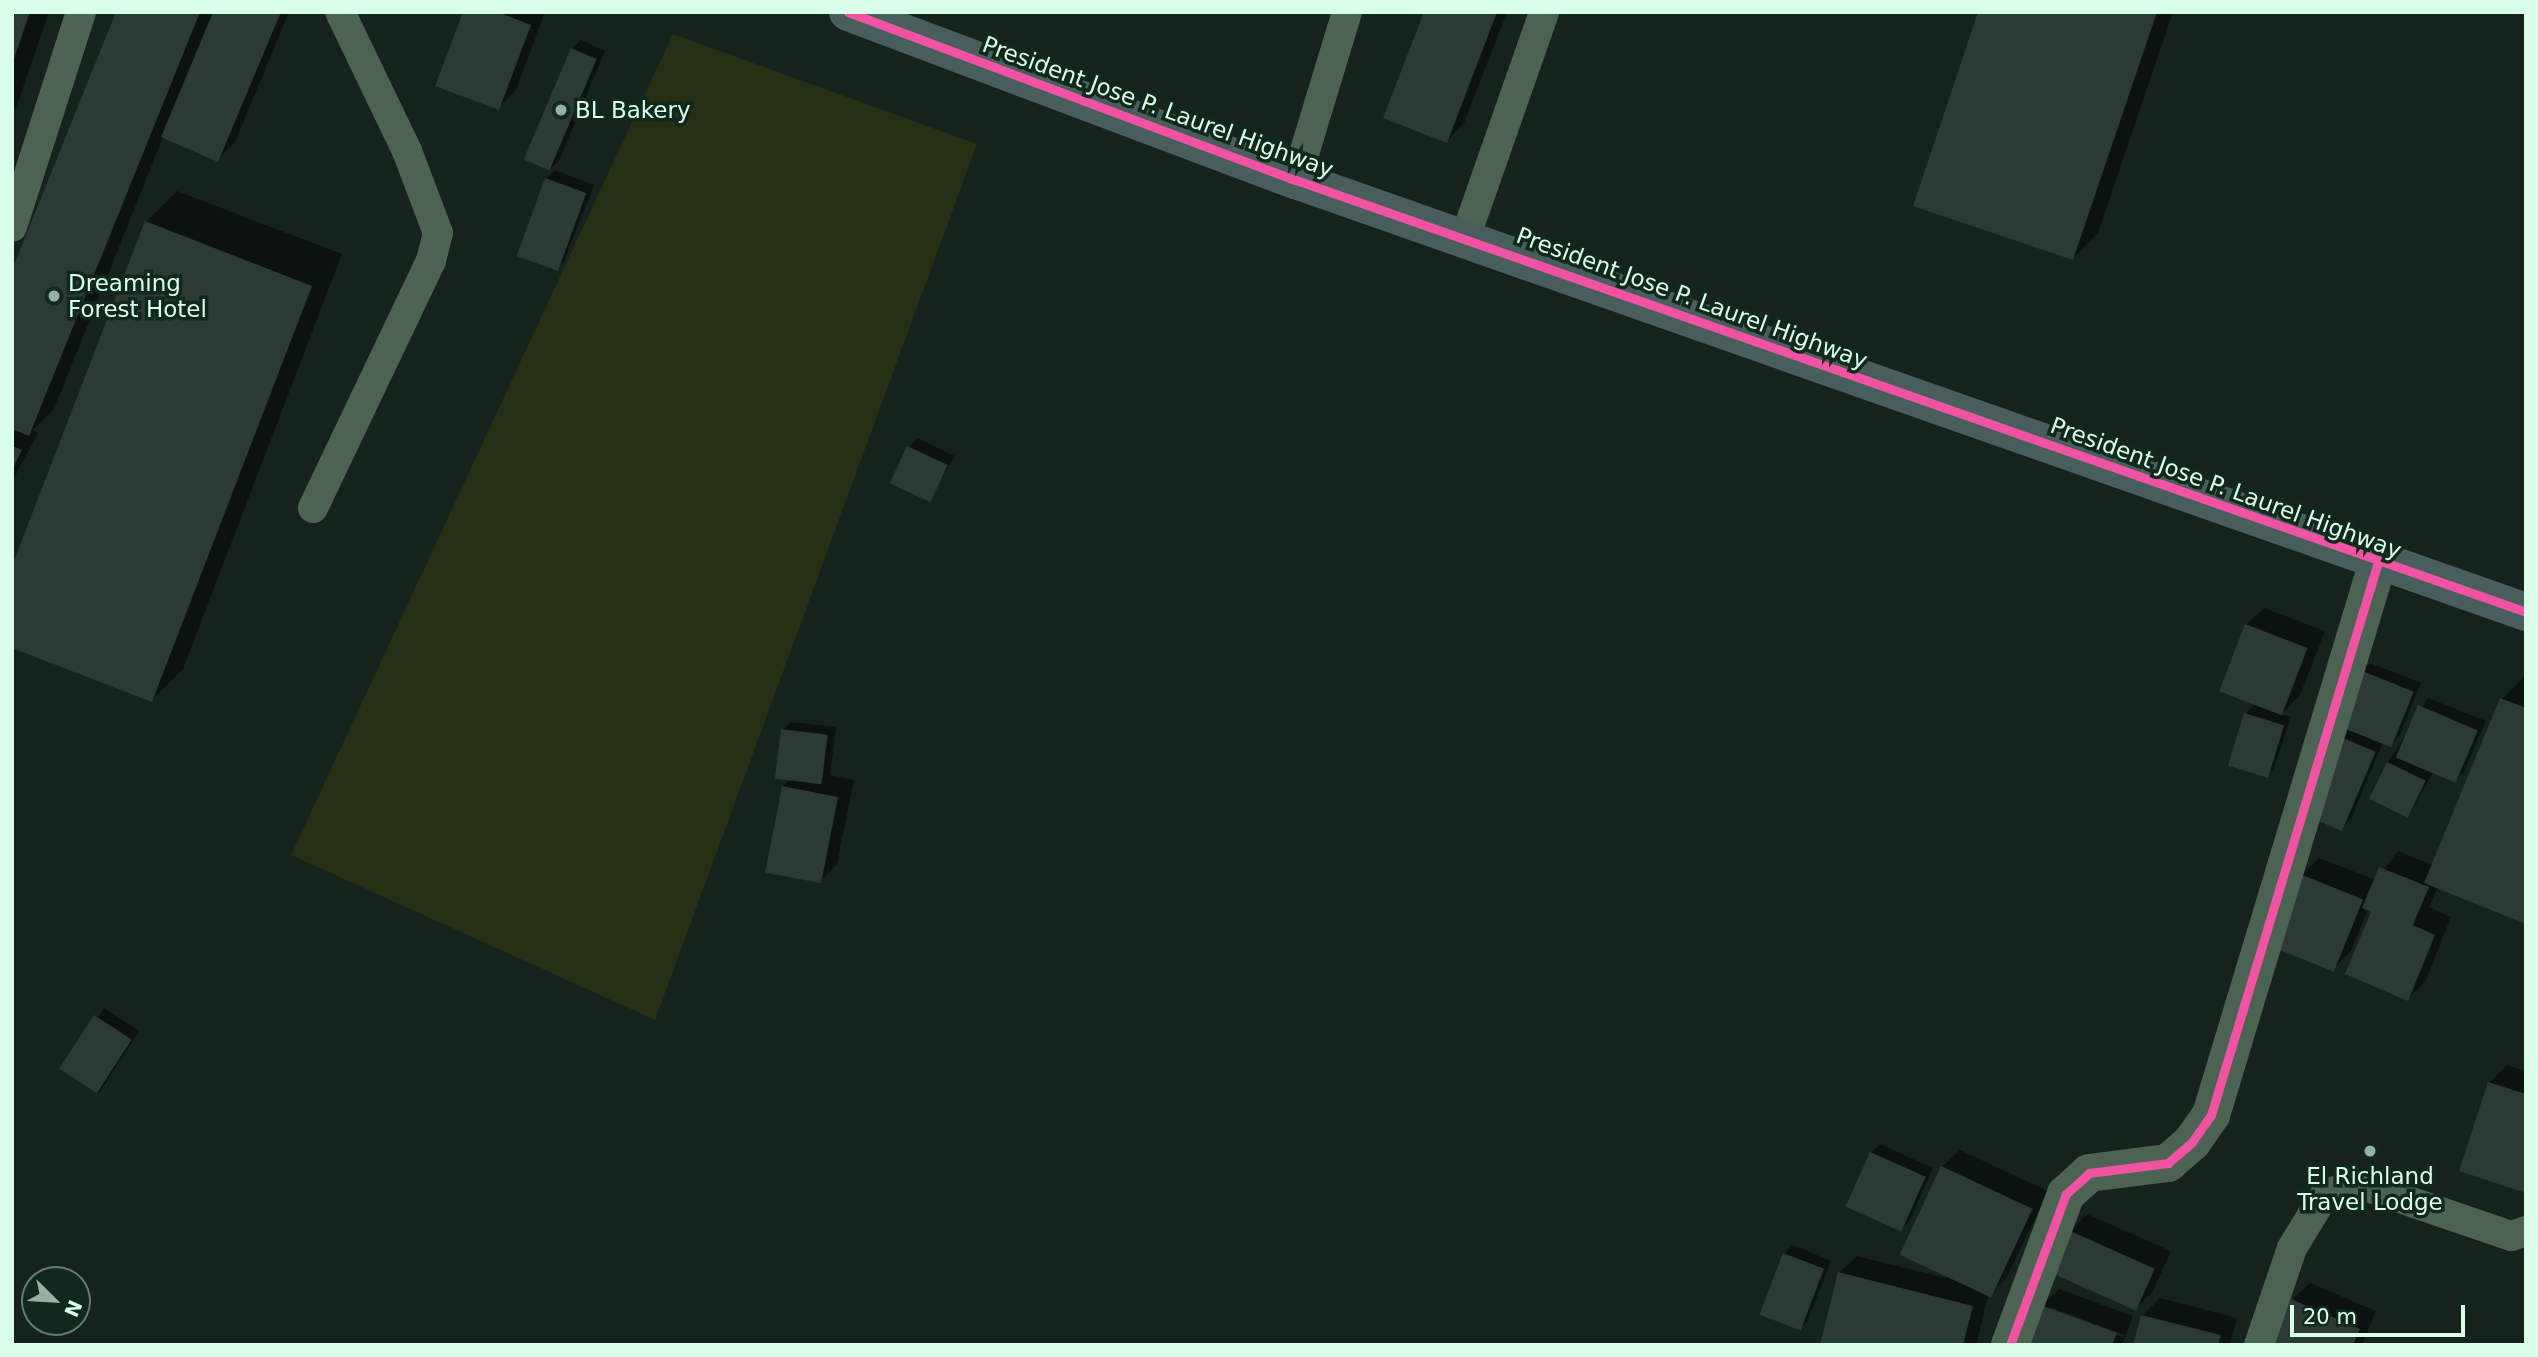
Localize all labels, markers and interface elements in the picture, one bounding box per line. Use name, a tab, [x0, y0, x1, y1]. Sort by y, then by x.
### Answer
street label: President Jose P. Laurel Highway	[979, 31, 1337, 183]
place label: BL Bakery	[575, 96, 690, 124]
marker: BL Bakery	[553, 102, 569, 118]
street label: President Jose P. Laurel Highway	[1513, 222, 1871, 374]
place label: Dreaming Forest Hotel	[68, 269, 207, 323]
marker: Dreaming Forest Hotel	[46, 288, 62, 304]
street label: President Jose P. Laurel Highway	[2047, 412, 2405, 564]
marker: El Richland Travel Lodge	[2362, 1143, 2378, 1159]
place label: El Richland Travel Lodge	[2297, 1162, 2443, 1216]
north arrow	[21, 1266, 91, 1336]
scale bar	[2293, 1290, 2468, 1334]
text: N	[60, 1297, 87, 1320]
text: 20 m	[2303, 1305, 2357, 1329]

